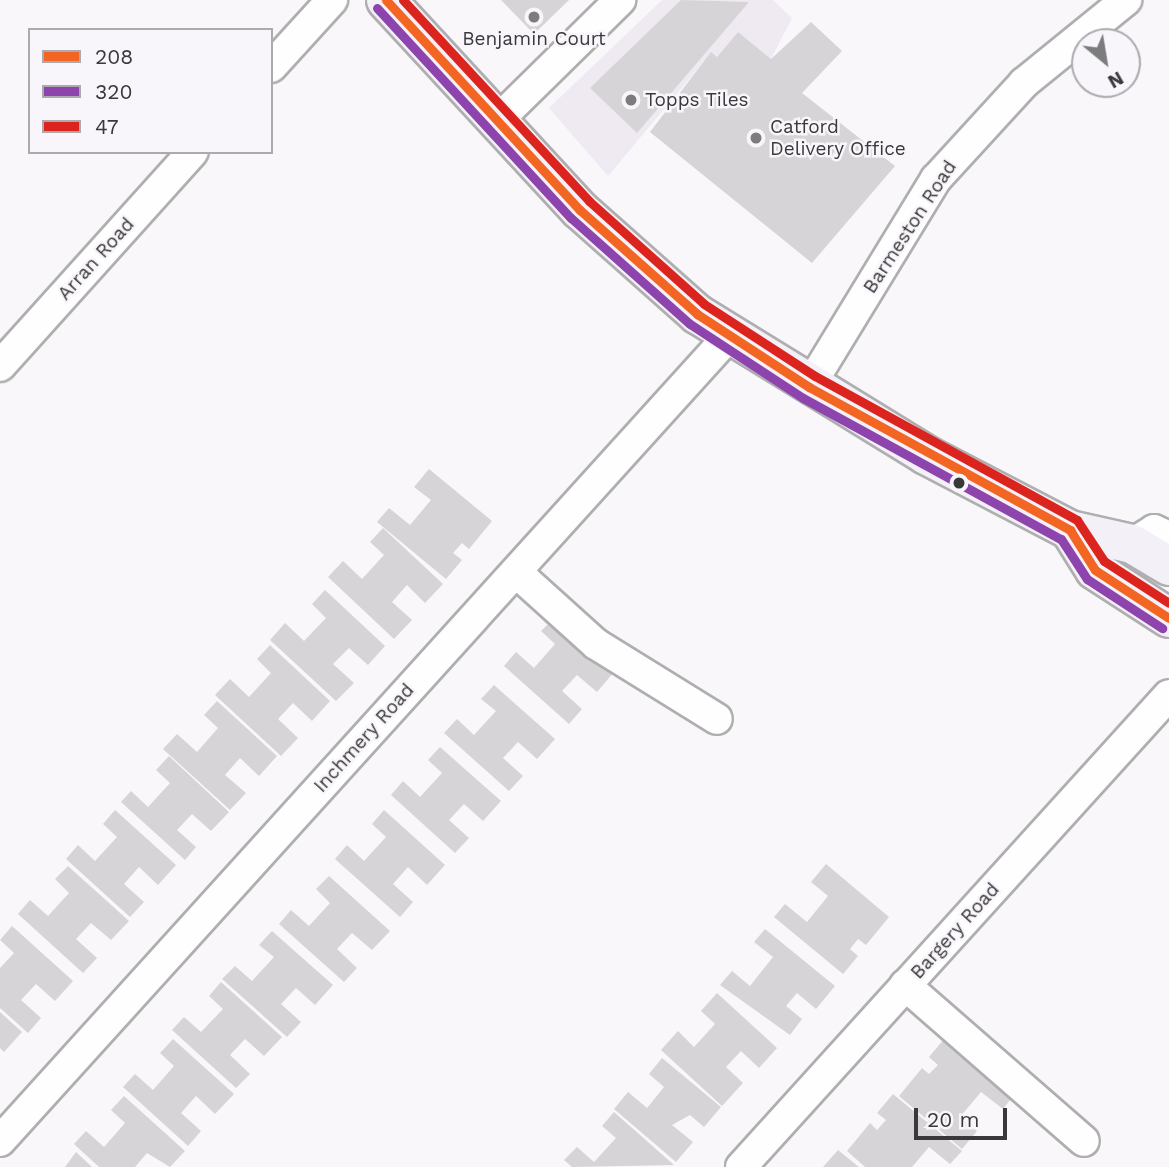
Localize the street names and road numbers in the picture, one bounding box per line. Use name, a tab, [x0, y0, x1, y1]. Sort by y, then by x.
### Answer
street label: Barmeston Road	[859, 156, 961, 298]
street label: Arran Road	[53, 213, 139, 305]
street label: Inchmery Road	[309, 679, 419, 797]
street label: Bargery Road	[906, 878, 1004, 984]

